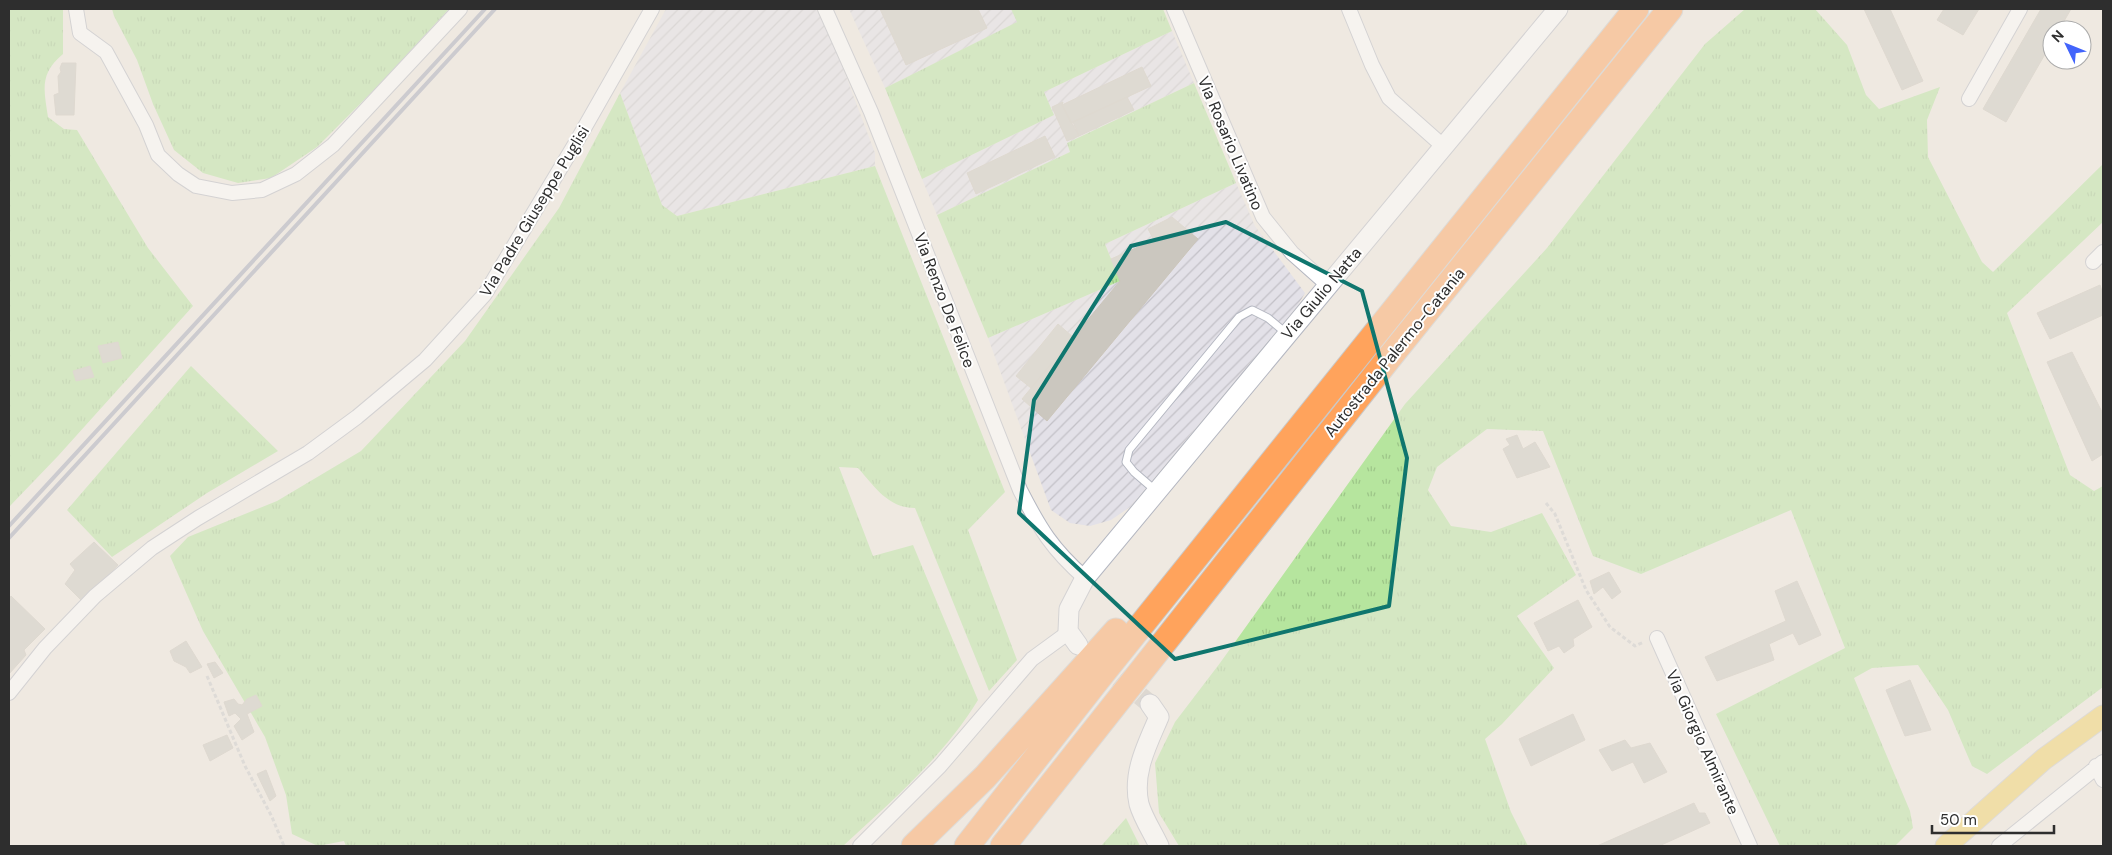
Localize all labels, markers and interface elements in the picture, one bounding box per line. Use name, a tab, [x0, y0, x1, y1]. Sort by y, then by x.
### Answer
north arrow	[2042, 20, 2092, 70]
text: N	[2047, 26, 2068, 46]
street label: Via Rosario Livatino	[1193, 73, 1268, 213]
street label: Via Padre Giuseppe Puglisi	[475, 122, 594, 301]
street label: Via Renzo De Felice	[909, 230, 980, 371]
street label: Via Giulio Natta	[1277, 243, 1366, 344]
street label: Autostrada Palermo-Catania	[1320, 263, 1469, 441]
street label: Via Giorgio Almirante	[1661, 666, 1744, 818]
scale bar	[1932, 802, 2054, 834]
text: 50 m	[1940, 810, 1977, 830]

